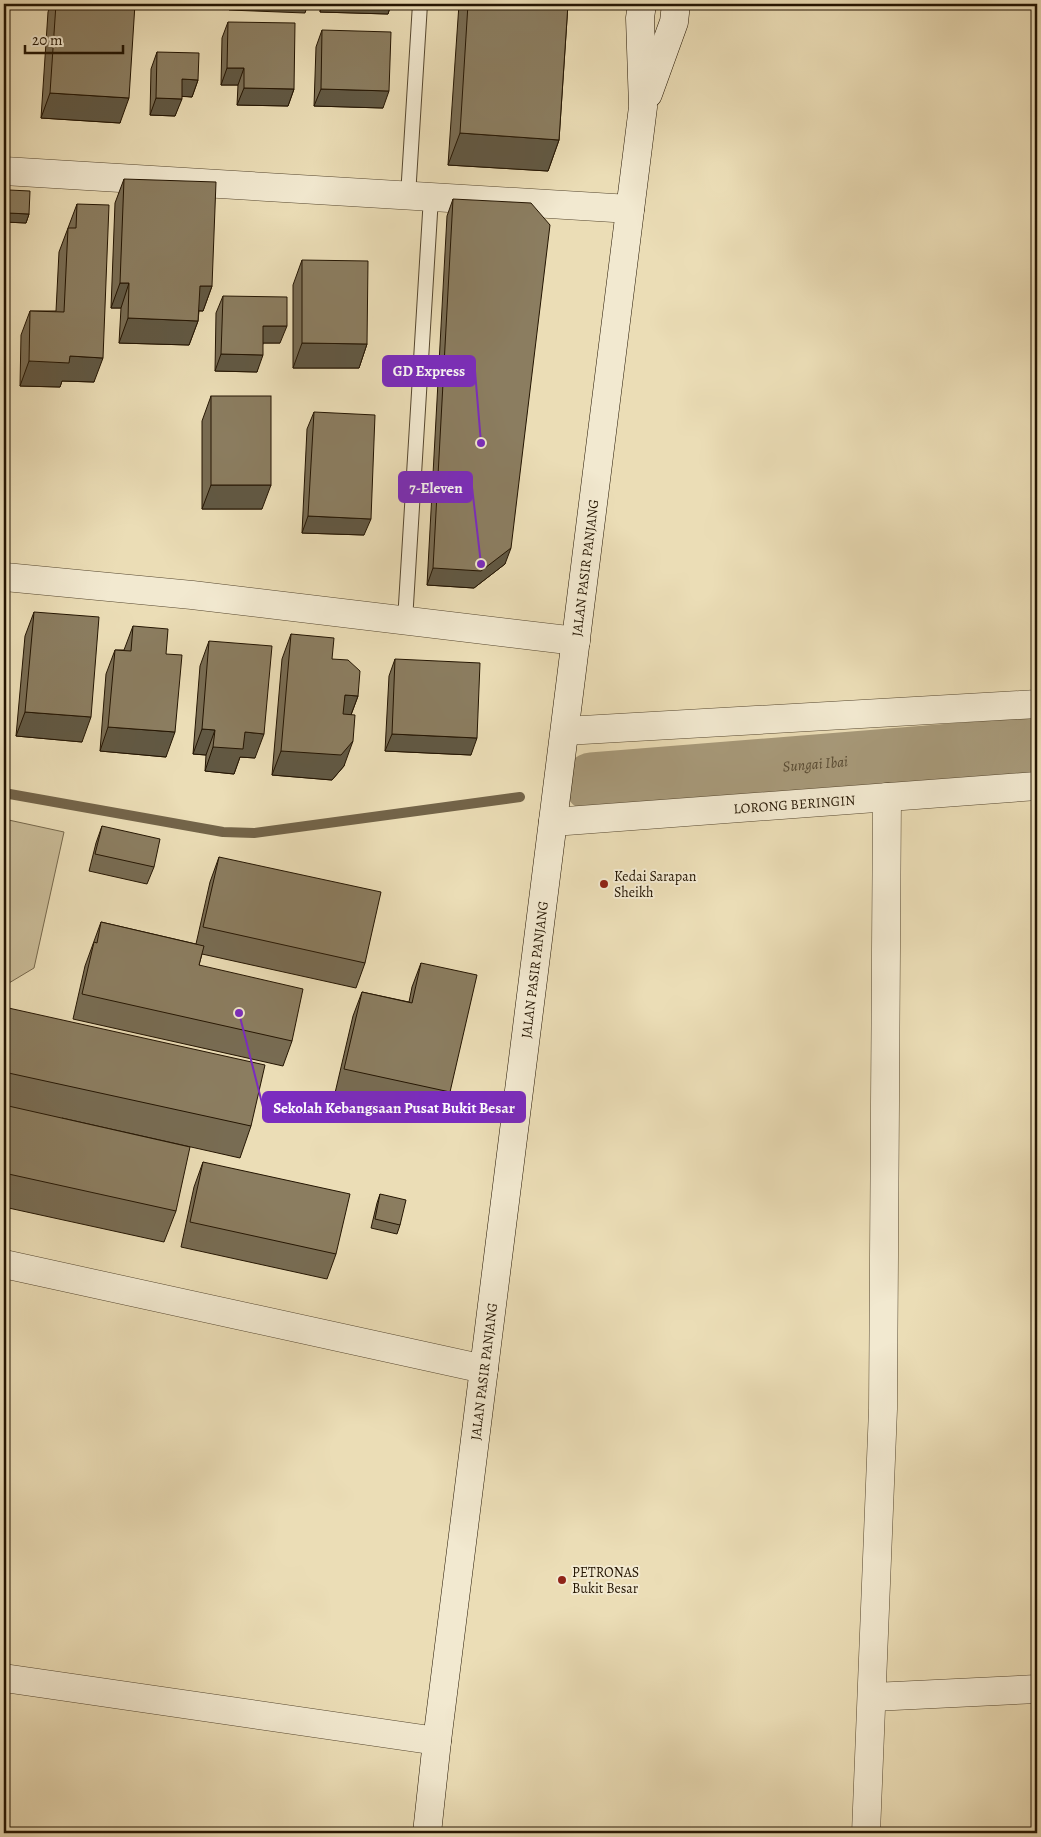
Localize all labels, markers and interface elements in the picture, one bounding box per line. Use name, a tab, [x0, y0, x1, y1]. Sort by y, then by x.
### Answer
scale bar	[25, 22, 122, 54]
text: 20 m	[32, 30, 63, 50]
callout: GD Express	[383, 356, 475, 386]
text: GD Express	[393, 361, 465, 381]
callout: 7-Eleven	[399, 472, 472, 502]
text: 7-Eleven	[409, 478, 463, 498]
street label: JALAN PASIR PANJANG	[567, 498, 603, 638]
water label: Sungai Ibai	[782, 751, 849, 777]
street label: LORONG BERINGIN	[733, 790, 856, 818]
place label: Kedai Sarapan Sheikh	[614, 867, 697, 902]
marker: Kedai Sarapan Sheikh	[598, 878, 610, 890]
street label: JALAN PASIR PANJANG	[516, 900, 552, 1039]
callout: Sekolah Kebangsaan Pusat Bukit Besar	[263, 1092, 525, 1122]
text: Sekolah Kebangsaan Pusat Bukit Besar	[273, 1098, 515, 1118]
street label: JALAN PASIR PANJANG	[466, 1302, 502, 1441]
place label: PETRONAS Bukit Besar	[572, 1563, 639, 1598]
marker: PETRONAS Bukit Besar	[556, 1574, 568, 1586]

